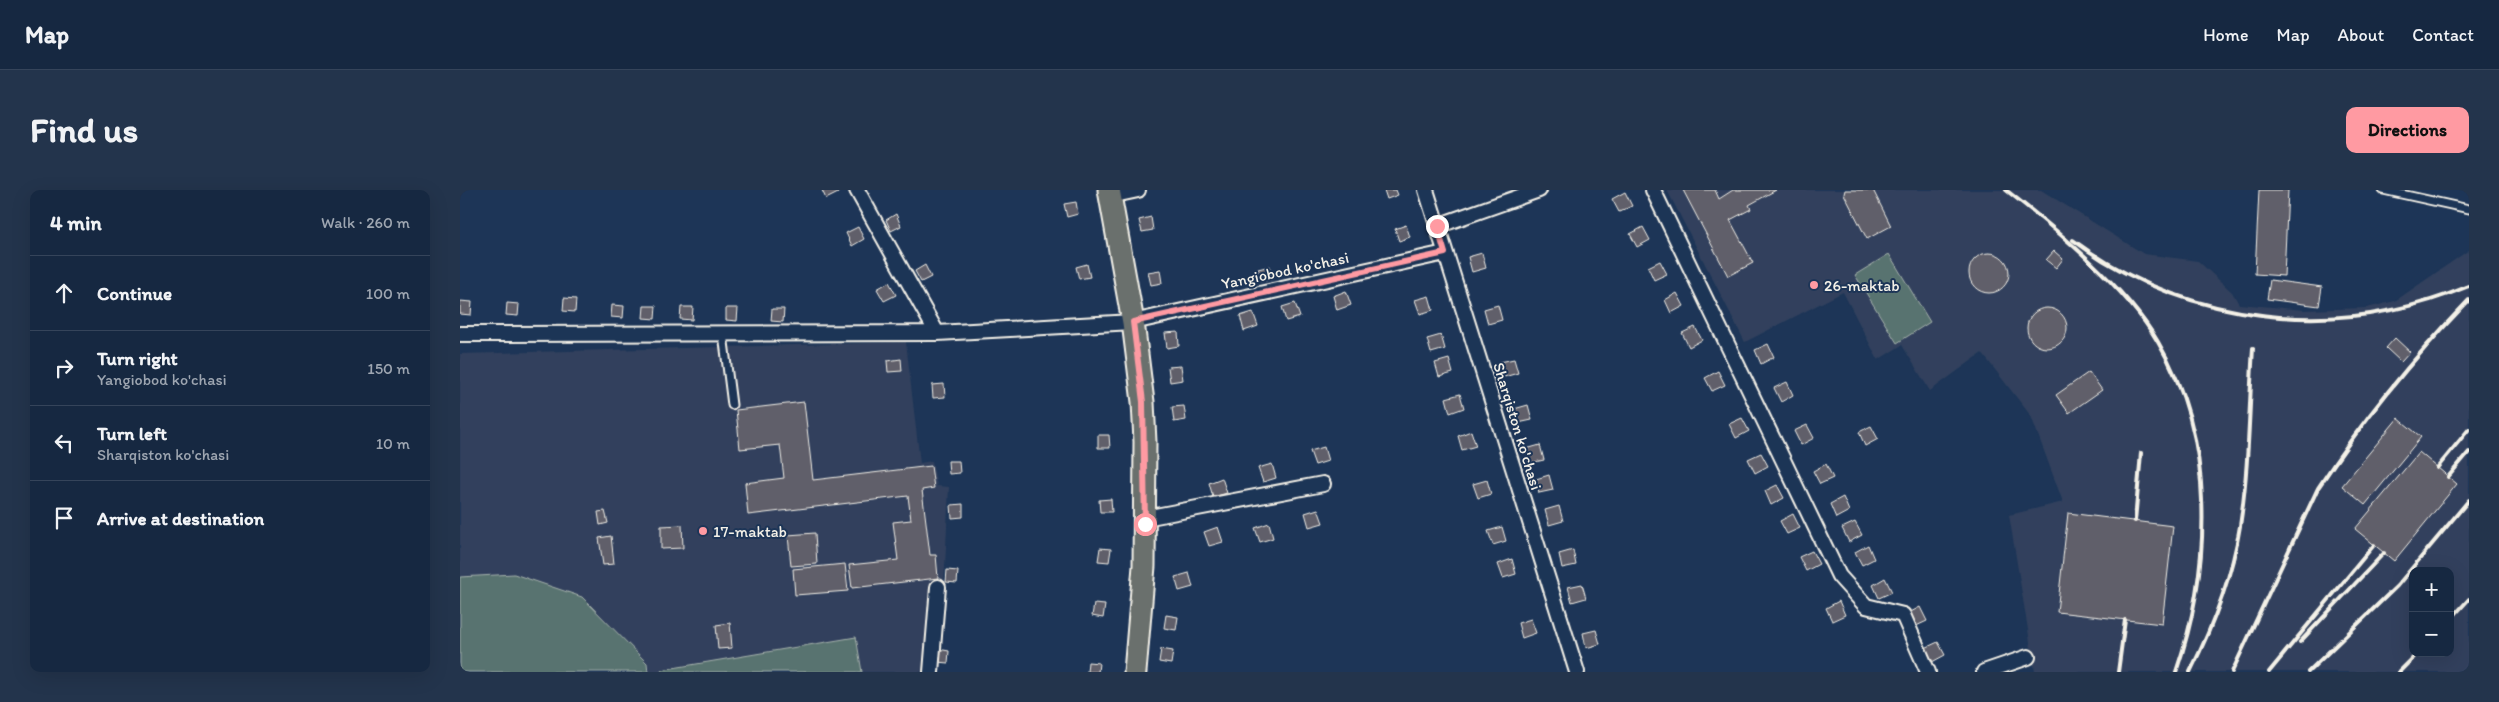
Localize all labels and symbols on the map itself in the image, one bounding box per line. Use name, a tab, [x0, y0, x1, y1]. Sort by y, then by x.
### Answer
route end	[1426, 215, 1449, 238]
street label: Yangiobod ko'chasi	[1220, 248, 1350, 293]
place label: 26-maktab	[1824, 276, 1899, 295]
marker: 26-maktab	[1808, 279, 1820, 291]
street label: Sharqiston ko'chasi	[1489, 360, 1546, 492]
route start	[1134, 513, 1157, 536]
place label: 17-maktab	[713, 522, 787, 541]
marker: 17-maktab	[697, 525, 709, 537]

